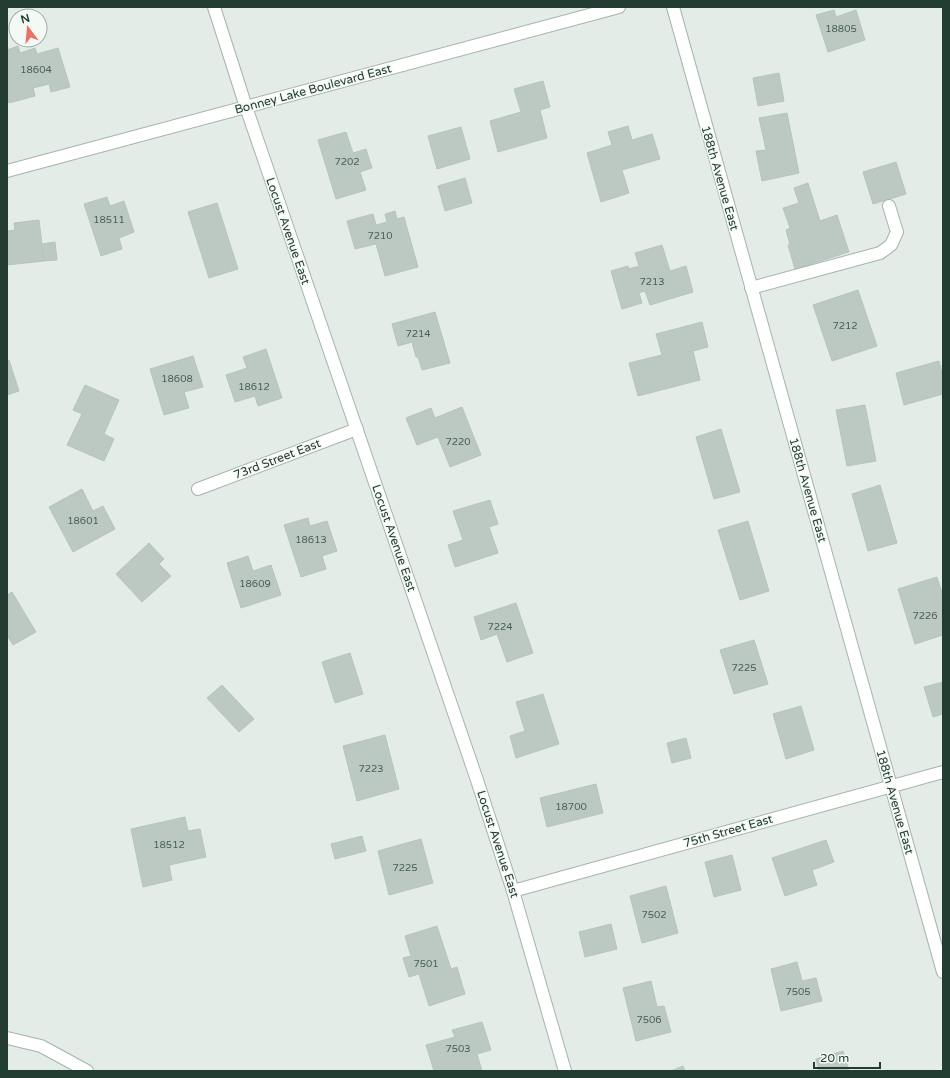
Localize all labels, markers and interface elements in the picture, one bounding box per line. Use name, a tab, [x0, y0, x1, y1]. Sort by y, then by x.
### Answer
north arrow	[8, 8, 48, 48]
text: N	[19, 11, 31, 26]
house number: 18805	[825, 23, 857, 35]
street label: Bonney Lake Boulevard East	[233, 61, 393, 117]
house number: 18604	[20, 64, 52, 76]
street label: 188th Avenue East	[698, 124, 742, 232]
house number: 7202	[334, 156, 360, 168]
street label: Locust Avenue East	[263, 176, 313, 287]
house number: 18511	[93, 214, 125, 226]
house number: 7210	[367, 230, 393, 242]
house number: 7213	[639, 276, 665, 288]
house number: 7212	[832, 320, 858, 332]
house number: 7214	[405, 328, 431, 340]
house number: 18608	[161, 373, 193, 385]
house number: 18612	[238, 381, 270, 393]
street label: 73rd Street East	[231, 436, 323, 482]
house number: 7220	[445, 436, 471, 448]
street label: 188th Avenue East	[786, 436, 830, 544]
street label: Locust Avenue East	[369, 483, 419, 594]
house number: 18601	[67, 515, 99, 527]
house number: 18613	[295, 534, 327, 546]
house number: 18609	[239, 578, 271, 590]
house number: 7226	[912, 610, 938, 622]
house number: 7224	[487, 621, 513, 633]
house number: 7225	[731, 662, 757, 674]
street label: 188th Avenue East	[873, 748, 917, 856]
house number: 7223	[358, 763, 384, 775]
street label: Locust Avenue East	[474, 789, 522, 900]
house number: 18700	[555, 801, 587, 813]
street label: 75th Street East	[682, 811, 775, 850]
house number: 18512	[153, 839, 185, 851]
house number: 7225	[392, 862, 418, 874]
house number: 7502	[641, 909, 667, 921]
house number: 7501	[413, 958, 439, 970]
house number: 7505	[785, 986, 811, 998]
house number: 7506	[636, 1014, 662, 1026]
house number: 7503	[445, 1043, 471, 1055]
scale bar	[814, 1044, 880, 1070]
text: 20 m	[820, 1051, 849, 1065]

